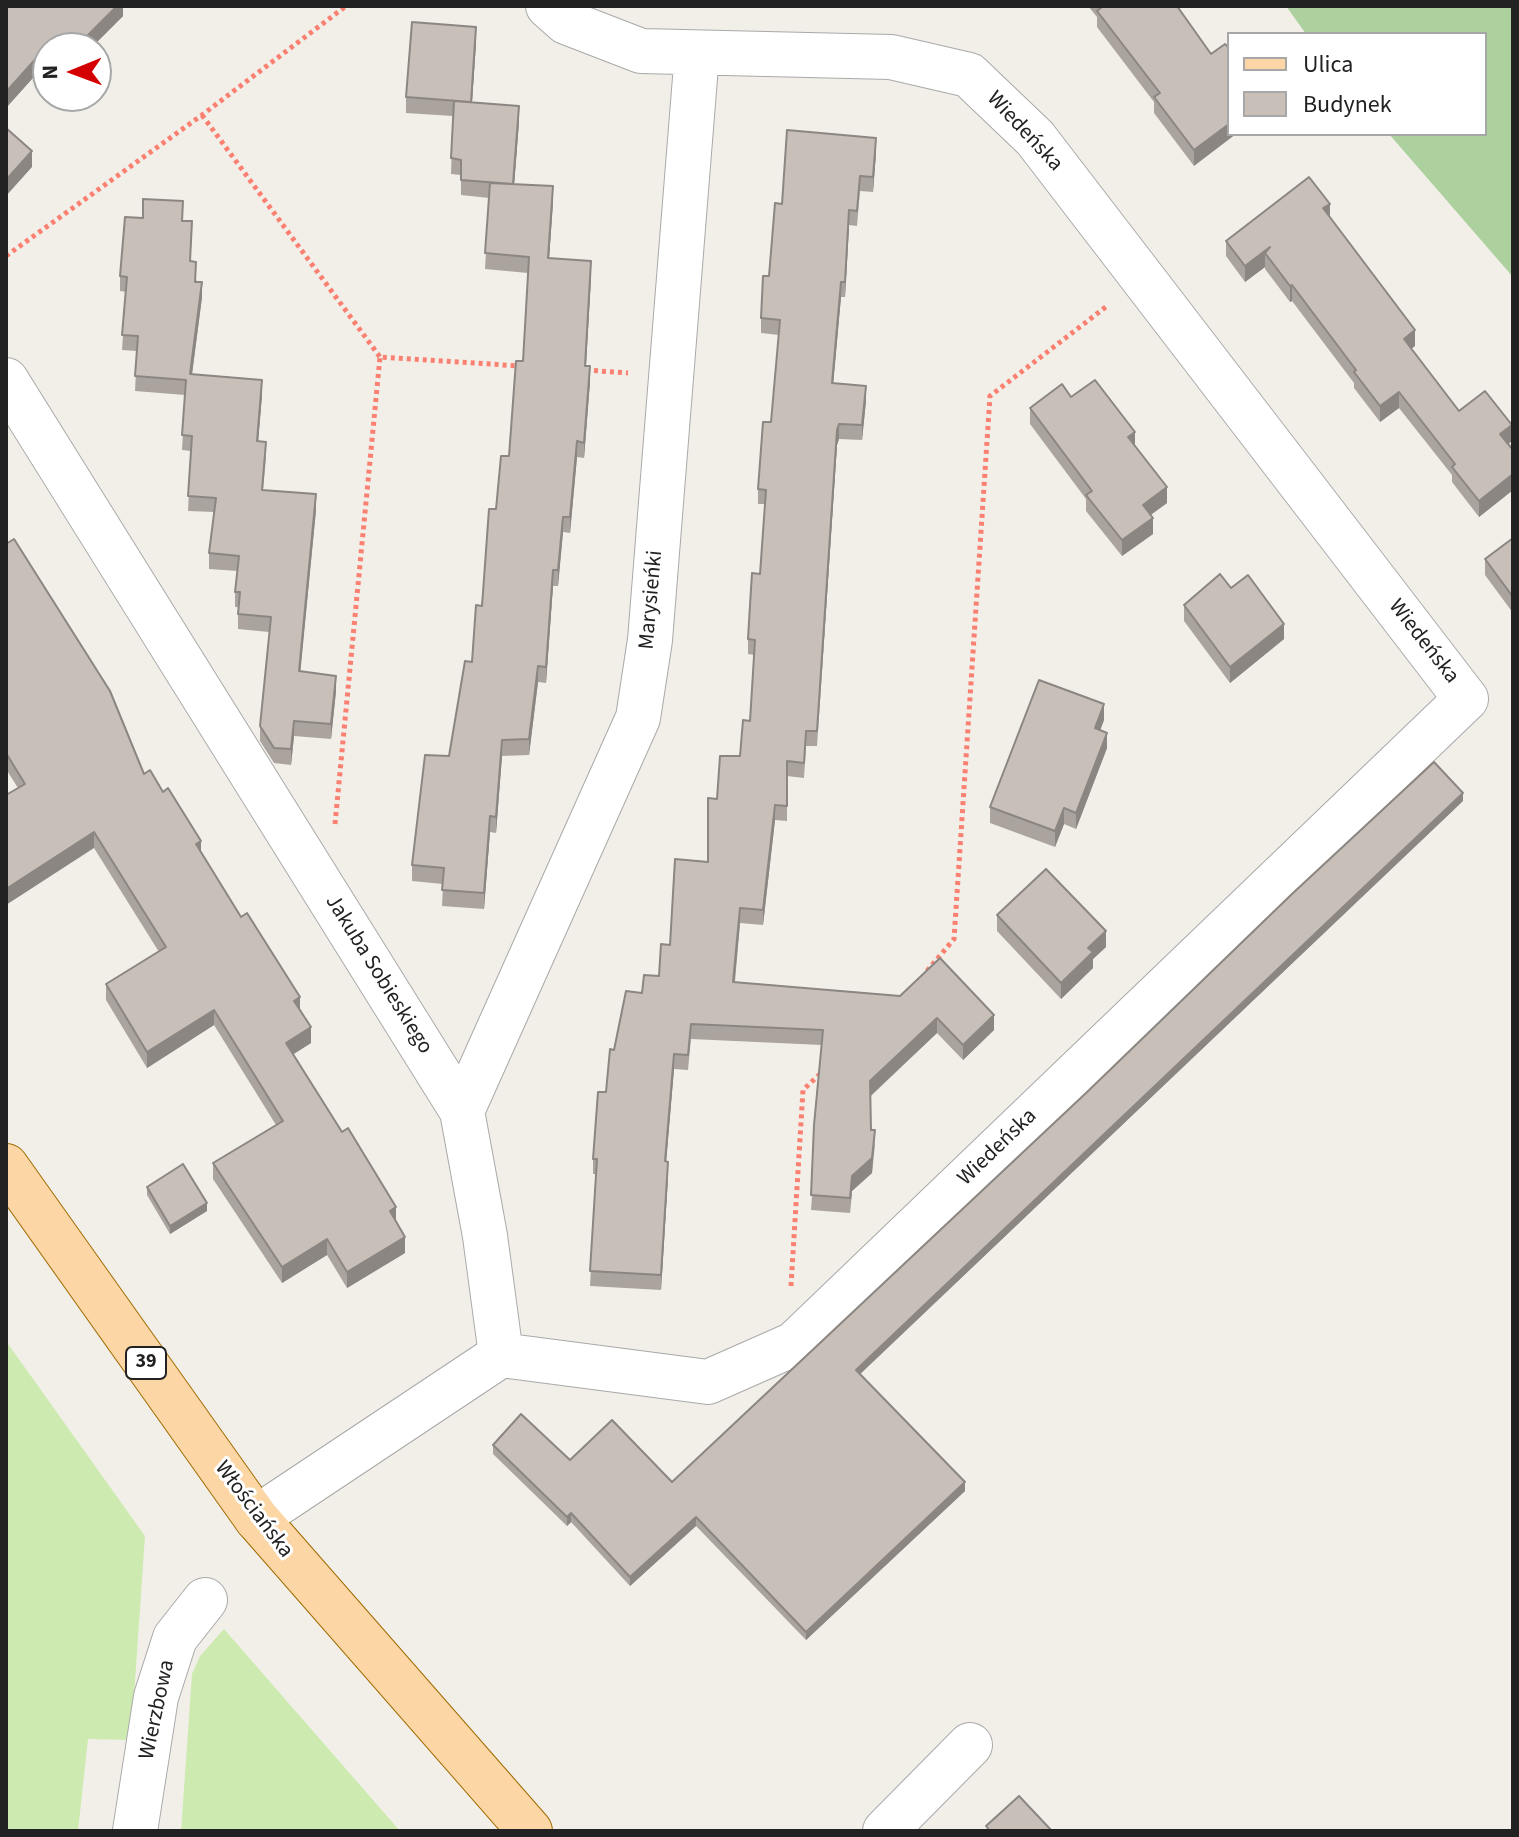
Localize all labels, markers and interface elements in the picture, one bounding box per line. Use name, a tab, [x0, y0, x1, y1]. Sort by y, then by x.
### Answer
north arrow	[32, 32, 112, 112]
legend	[1227, 32, 1487, 136]
text: Ulica	[1303, 47, 1353, 82]
text: N	[34, 65, 66, 80]
street label: Wiedeńska	[980, 87, 1068, 177]
text: Budynek	[1303, 87, 1392, 122]
street label: Marysieńki	[635, 549, 669, 651]
street label: Wiedeńska	[1382, 595, 1464, 689]
street label: Jakuba Sobieskiego	[318, 891, 438, 1059]
street label: Wiedeńska	[953, 1104, 1043, 1192]
road number: 39	[126, 1347, 166, 1379]
street label: Włościańska	[208, 1456, 298, 1564]
street label: Wierzbowa	[135, 1658, 181, 1762]

